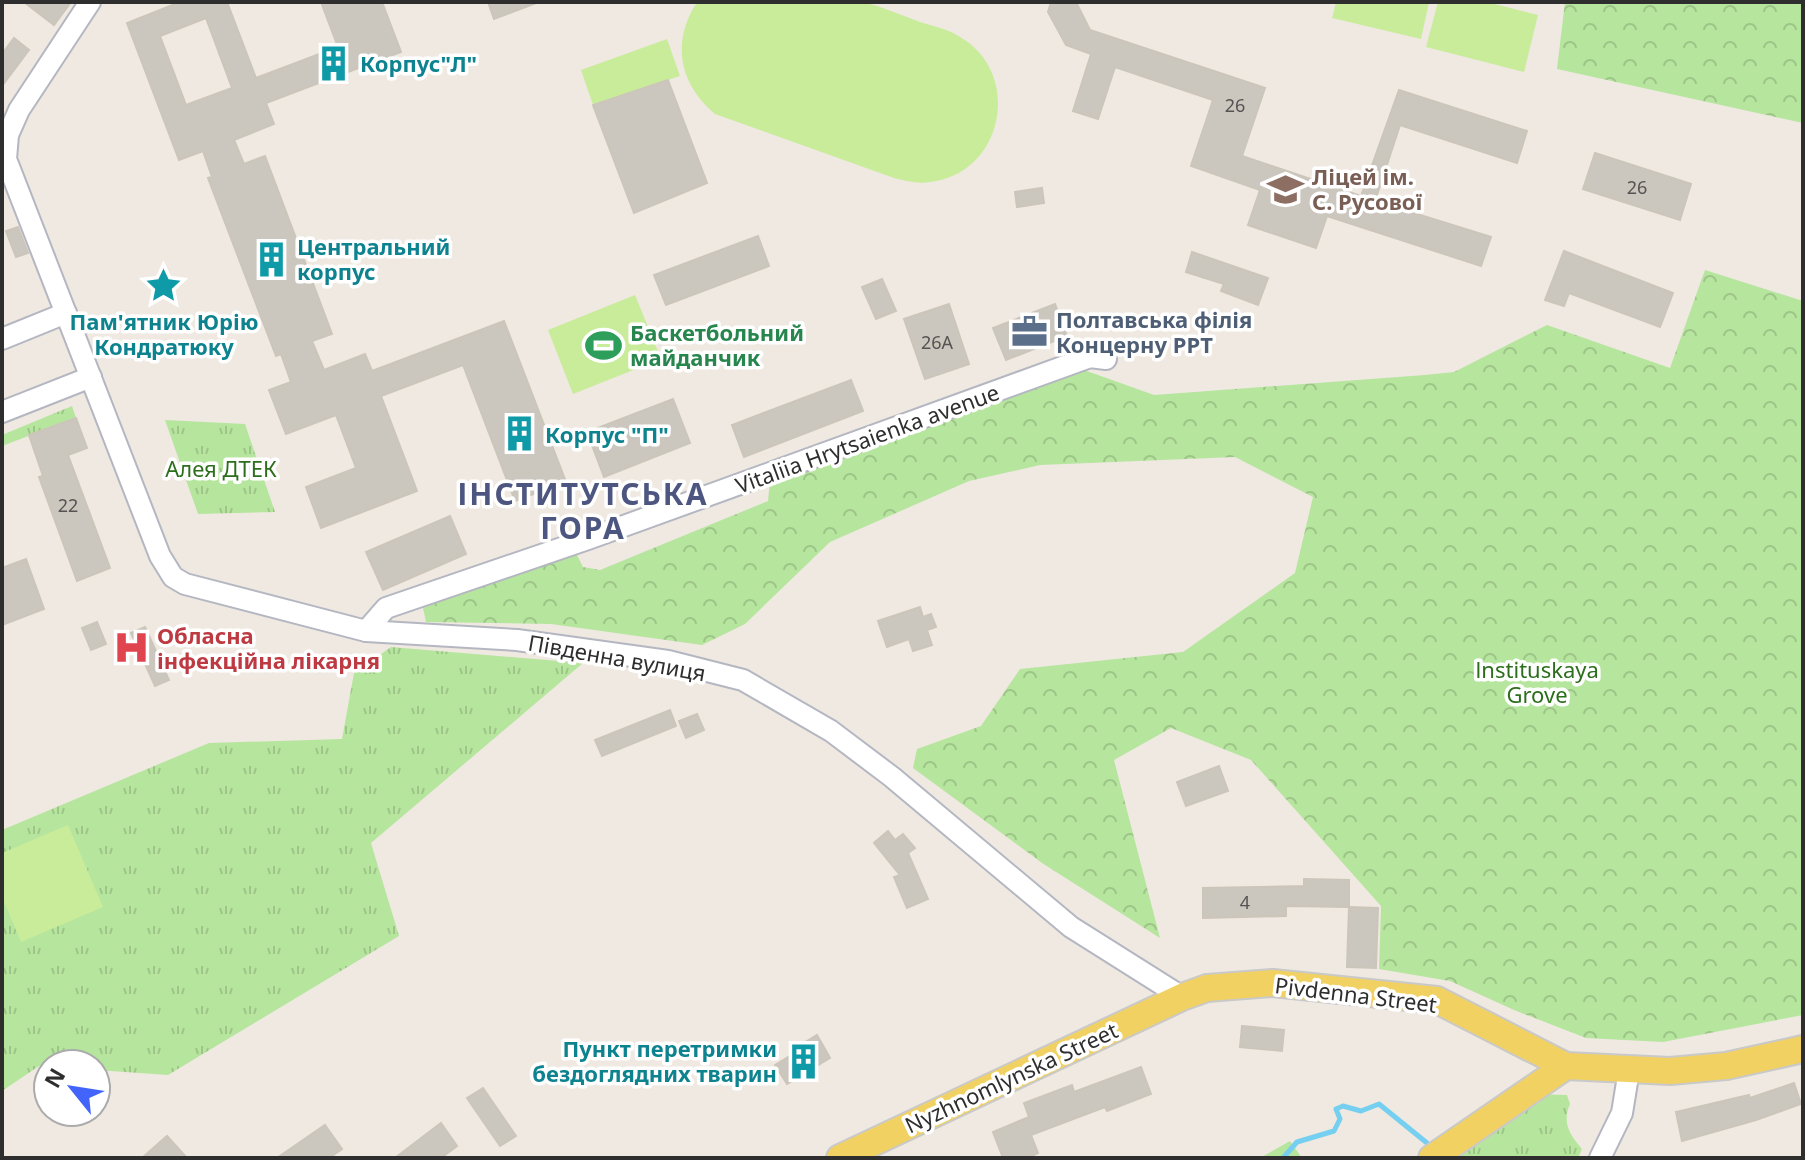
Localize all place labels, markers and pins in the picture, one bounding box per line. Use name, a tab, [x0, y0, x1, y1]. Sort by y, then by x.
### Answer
building icon: Корпус"Л"	[315, 44, 353, 82]
place label: Корпус"Л"	[360, 48, 477, 78]
place label: Ліцей ім. С. Русової	[1312, 161, 1422, 216]
school or university icon: Ліцей ім. С. Русової	[1267, 170, 1305, 208]
place label: Центральний корпус	[297, 231, 450, 286]
building icon: Центральний корпус	[252, 240, 290, 278]
place icon: Пам'ятник Юрію Кондратюку	[145, 266, 183, 304]
place label: Полтавська філія Концерну РРТ	[1056, 304, 1252, 359]
place label: Пам'ятник Юрію Кондратюку	[70, 306, 258, 361]
office icon: Полтавська філія Концерну РРТ	[1011, 313, 1049, 351]
place label: Баскетбольний майданчик	[630, 317, 804, 372]
sports icon: Баскетбольний майданчик	[585, 326, 623, 364]
building icon: Корпус "П"	[500, 415, 538, 453]
place label: Корпус "П"	[545, 419, 669, 449]
place label: Обласна інфекційна лікарня	[157, 620, 380, 675]
hospital icon: Обласна інфекційна лікарня	[112, 629, 150, 667]
place label: Пункт перетримки бездоглядних тварин	[532, 1033, 777, 1088]
building icon: Пункт перетримки бездоглядних тварин	[784, 1042, 822, 1080]

